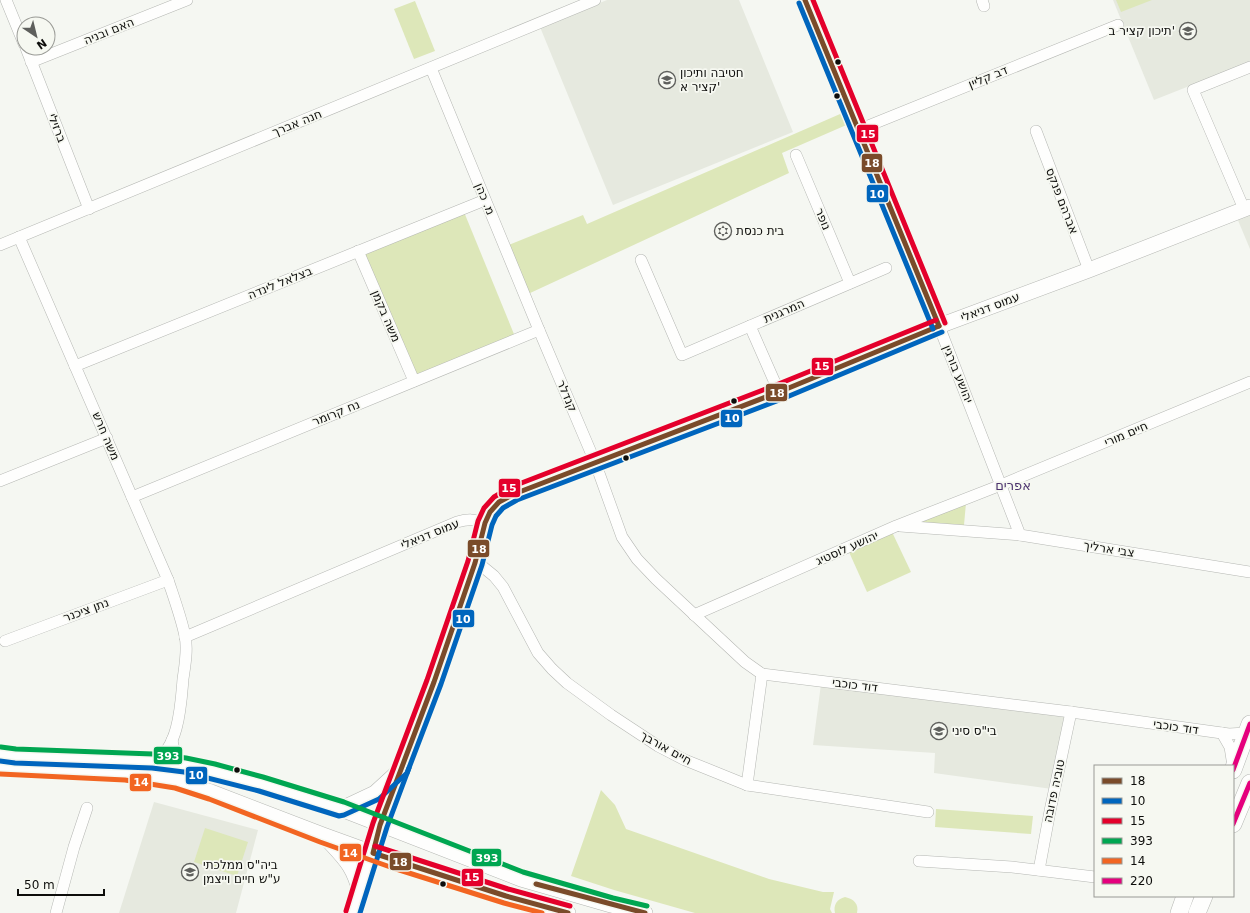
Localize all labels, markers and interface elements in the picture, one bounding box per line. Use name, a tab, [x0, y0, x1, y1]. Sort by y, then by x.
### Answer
street label: האם ובניה	[82, 15, 136, 47]
north arrow	[16, 16, 56, 56]
school or university icon: תיכון קציר ב'	[1178, 21, 1198, 41]
place label: תיכון קציר ב'	[1109, 24, 1175, 38]
text: N	[34, 36, 49, 52]
unlabelled marker	[833, 57, 843, 67]
street label: דב קליין	[966, 63, 1010, 91]
place label: חטיבה ותיכון קציר א'	[680, 66, 744, 94]
school or university icon: חטיבה ותיכון קציר א'	[657, 70, 677, 90]
unlabelled marker	[832, 91, 842, 101]
street label: חנה אברך	[270, 107, 324, 139]
street label: ברזילי	[45, 111, 69, 145]
line badge: 15	[856, 124, 879, 143]
text: 15	[860, 128, 876, 141]
line badge: 18	[861, 153, 883, 173]
text: 18	[864, 157, 880, 170]
street label: אברהם פנקס	[1043, 166, 1081, 236]
street label: מ. כהן	[472, 181, 498, 217]
line badge: 10	[866, 184, 889, 203]
text: 10	[869, 188, 885, 201]
street label: נופר	[812, 206, 834, 232]
synagogue icon: בית כנסת	[713, 221, 733, 241]
place label: בית כנסת	[736, 224, 784, 238]
street label: בצלאל לינדה	[246, 264, 314, 302]
street label: משה בקמן	[369, 288, 403, 344]
street label: עמוס דניאלי	[958, 289, 1022, 325]
street label: המרגנית	[761, 296, 807, 326]
street label: יהושע בורגין	[940, 343, 976, 405]
line badge: 15	[811, 357, 834, 376]
text: 15	[814, 360, 830, 373]
street label: קנדלר	[554, 378, 580, 414]
line badge: 18	[765, 383, 788, 402]
text: 18	[769, 387, 785, 400]
unlabelled marker	[729, 396, 739, 406]
street label: נח קרומר	[310, 397, 362, 429]
line badge: 10	[720, 409, 743, 428]
street label: משה חרש	[90, 410, 122, 462]
text: 10	[724, 412, 740, 425]
street label: חיים מורי	[1102, 419, 1150, 449]
unlabelled marker	[621, 453, 631, 463]
line badge: 15	[498, 478, 521, 498]
district label: אפרים	[995, 478, 1031, 493]
text: 15	[501, 482, 517, 495]
street label: עמוס דניאלי	[399, 516, 461, 552]
street label: יהושע לוסטיג	[814, 528, 880, 568]
street label: צבי ארליך	[1083, 538, 1135, 560]
line badge: 18	[467, 539, 490, 558]
text: 18	[471, 543, 487, 556]
street label: נתן ציכנר	[61, 595, 111, 625]
line badge: 10	[452, 609, 475, 628]
text: 10	[455, 613, 471, 626]
street label: דוד כוכבי	[831, 675, 879, 695]
street label: דוד כוכבי	[1152, 717, 1200, 737]
school or university icon: בי"ס סיני	[929, 721, 949, 741]
place label: בי"ס סיני	[952, 724, 997, 738]
street label: חיים אורבך	[638, 728, 694, 768]
line badge: 393	[153, 746, 183, 765]
text: 393	[157, 750, 179, 763]
street label: טוביה פדובה	[1040, 758, 1068, 824]
unlabelled marker	[232, 765, 242, 775]
legend	[1094, 765, 1234, 897]
line badge: 10	[185, 766, 208, 785]
text: 10	[188, 769, 204, 782]
line badge: 14	[129, 773, 152, 792]
text: 18	[1130, 774, 1145, 788]
text: 14	[133, 776, 149, 789]
text: 10	[1130, 794, 1145, 808]
text: 15	[1130, 814, 1145, 828]
text: 393	[1130, 834, 1153, 848]
line badge: 14	[339, 843, 362, 862]
text: 14	[342, 847, 358, 860]
line badge: 393	[471, 848, 502, 867]
line badge: 18	[389, 852, 412, 871]
text: 393	[476, 852, 498, 865]
text: 14	[1130, 854, 1145, 868]
text: 18	[392, 856, 408, 869]
place label: ביה"ס ממלכתי ע"ש חיים וייצמן	[203, 858, 281, 886]
school or university icon: ביה"ס ממלכתי ע"ש חיים וייצמן	[180, 862, 200, 882]
line badge: 15	[461, 868, 484, 887]
scale bar	[18, 871, 104, 897]
text: 15	[464, 871, 480, 884]
text: 220	[1130, 874, 1153, 888]
text: 50 m	[24, 878, 55, 892]
unlabelled marker	[438, 879, 448, 889]

